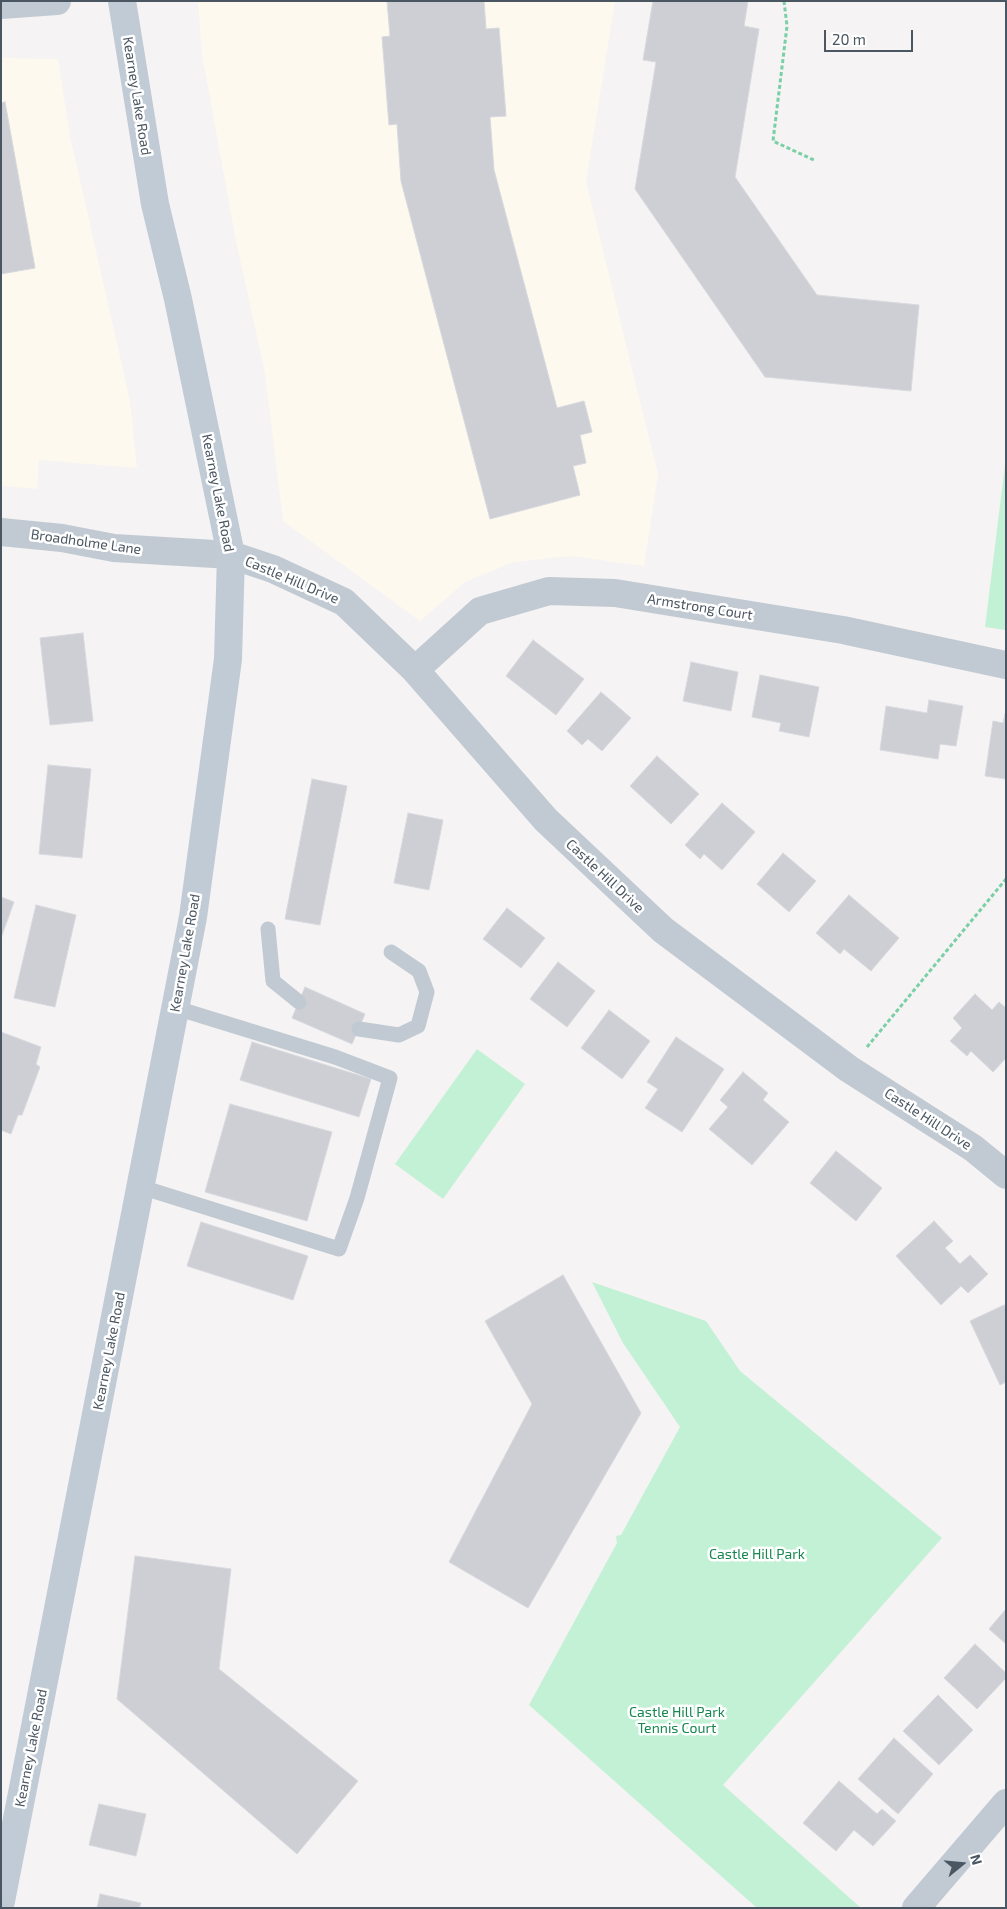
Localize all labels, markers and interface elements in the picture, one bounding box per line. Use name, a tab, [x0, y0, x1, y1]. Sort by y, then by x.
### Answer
scale bar	[827, 20, 916, 52]
text: 20 m	[832, 30, 866, 48]
street label: Kearney Lake Road	[119, 36, 155, 156]
street label: Kearney Lake Road	[198, 433, 238, 553]
street label: Broadholme Lane	[30, 526, 142, 558]
street label: Castle Hill Drive	[243, 553, 341, 607]
street label: Armstrong Court	[646, 590, 754, 624]
street label: Castle Hill Drive	[563, 836, 647, 916]
street label: Kearney Lake Road	[166, 893, 204, 1013]
street label: Castle Hill Drive	[881, 1085, 975, 1153]
street label: Kearney Lake Road	[89, 1291, 129, 1411]
park label: Castle Hill Park	[709, 1546, 805, 1562]
street label: Kearney Lake Road	[11, 1688, 51, 1808]
park label: Castle Hill Park Tennis Court	[629, 1704, 725, 1736]
north arrow	[937, 1839, 987, 1889]
text: N	[967, 1852, 986, 1867]

